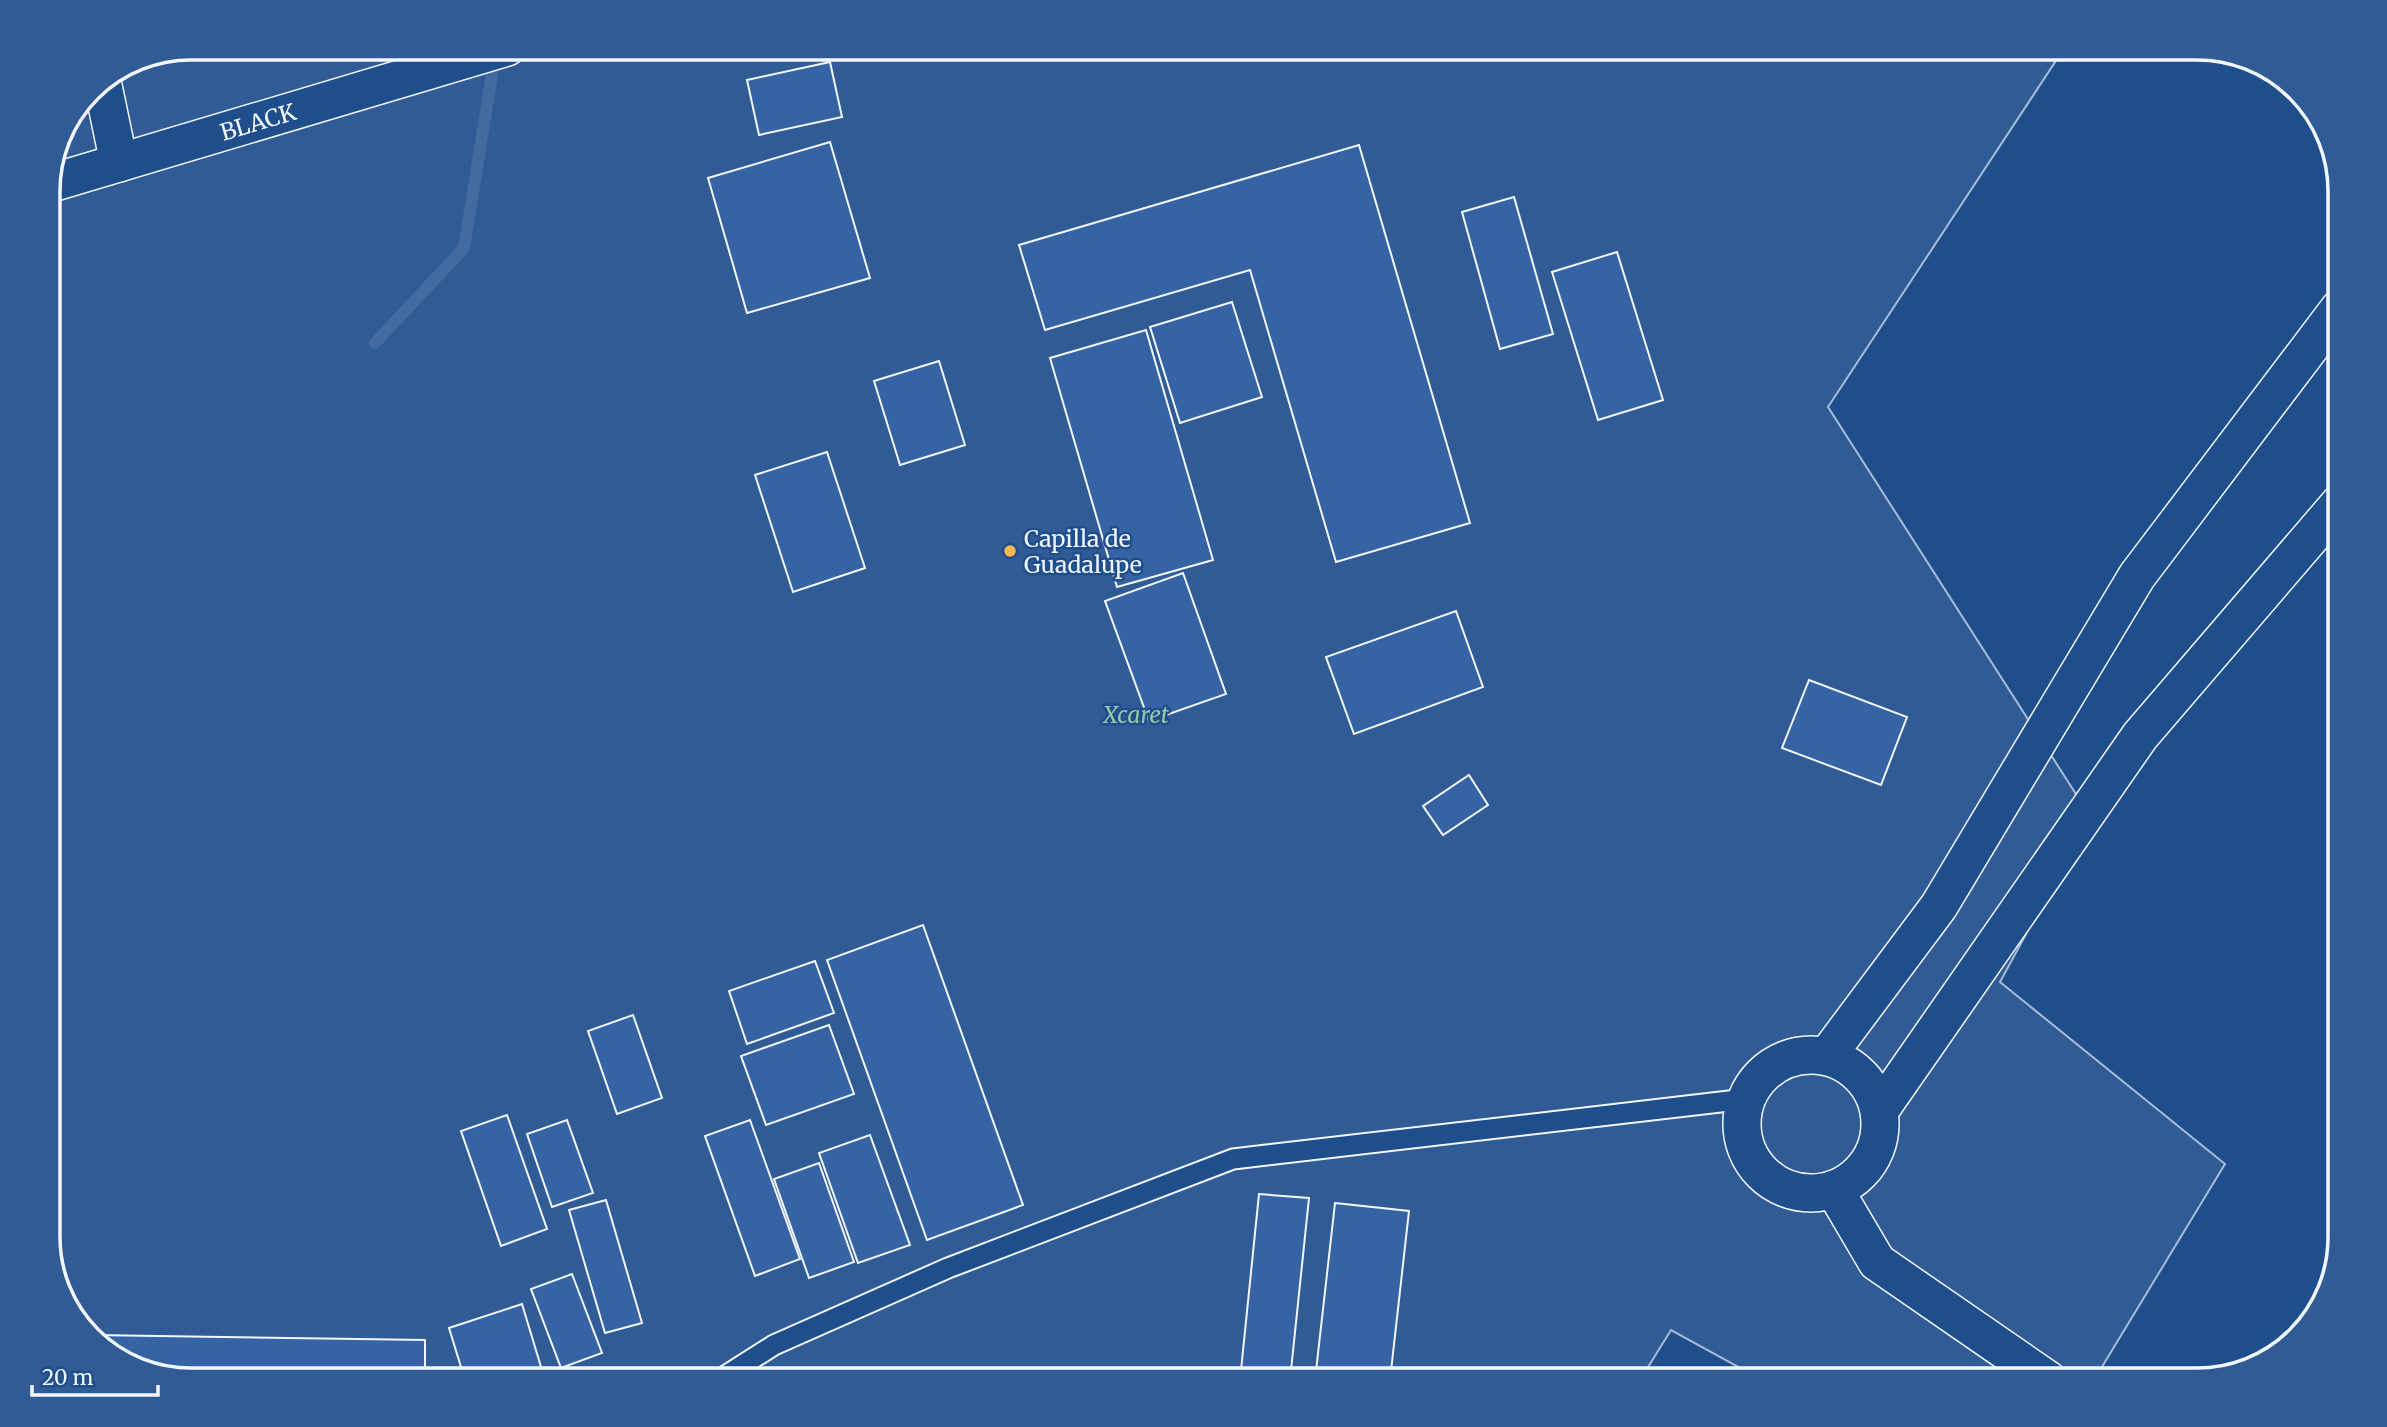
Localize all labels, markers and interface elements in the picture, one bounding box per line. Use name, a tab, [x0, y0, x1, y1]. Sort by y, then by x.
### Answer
street label: BLACK	[217, 96, 300, 146]
place label: Capilla de Guadalupe	[1024, 524, 1142, 579]
marker: Capilla de Guadalupe	[1002, 543, 1018, 559]
park label: Xcaret	[1102, 700, 1169, 729]
scale bar	[32, 1354, 158, 1398]
text: 20 m	[42, 1364, 94, 1391]

